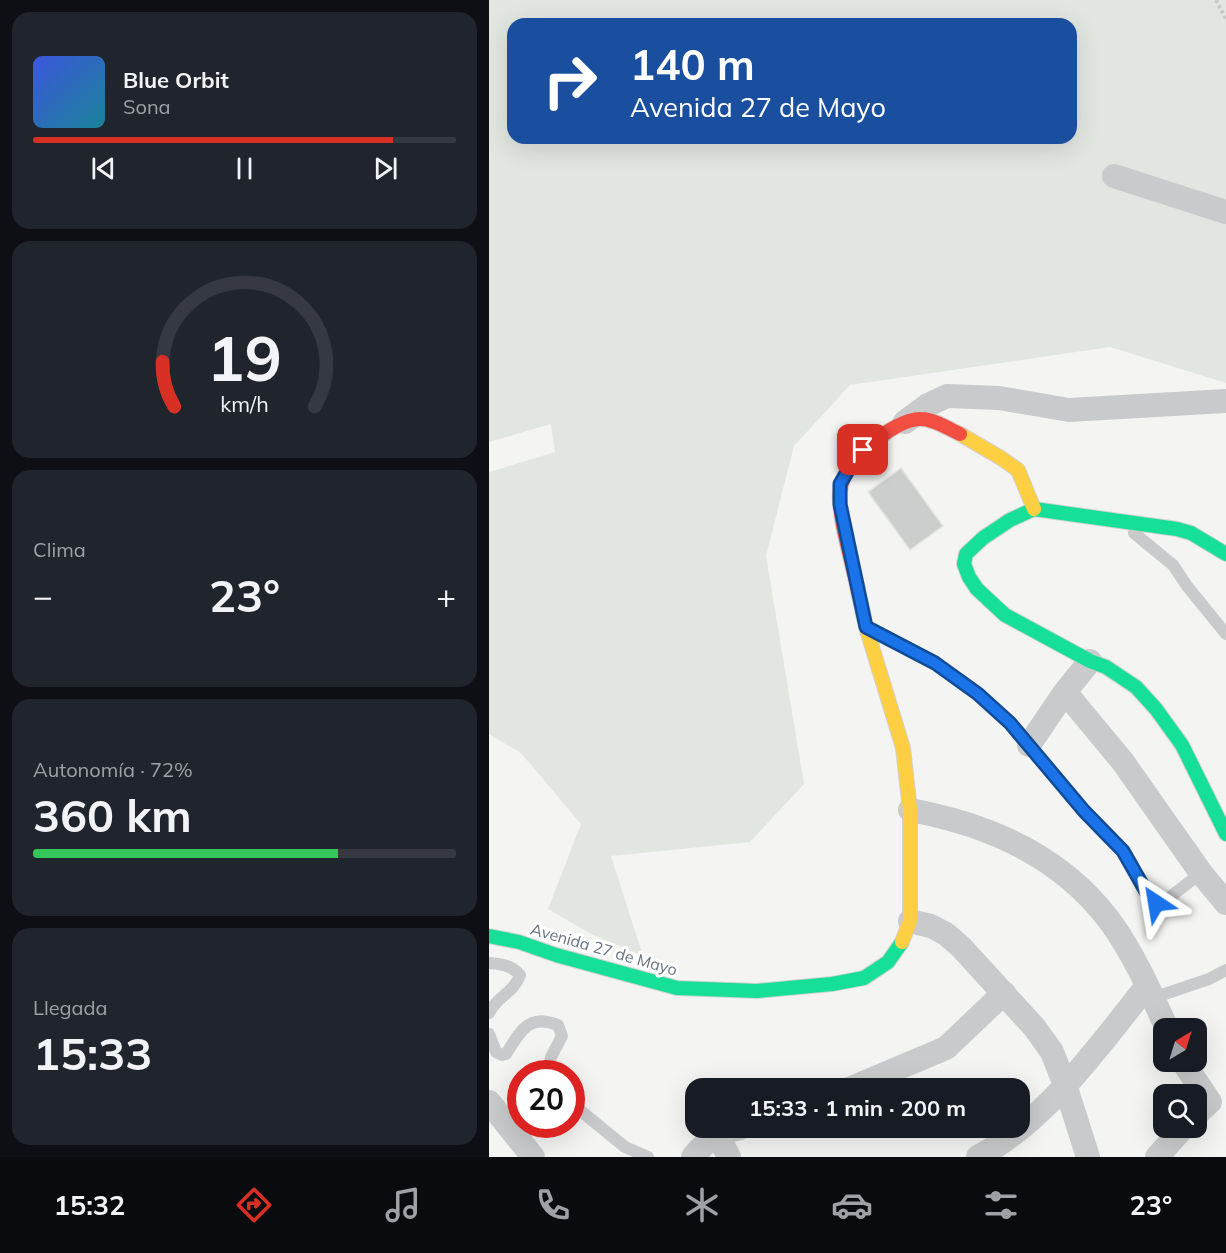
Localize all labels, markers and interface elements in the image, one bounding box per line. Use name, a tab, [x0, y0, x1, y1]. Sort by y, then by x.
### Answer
text: 140 m	[630, 38, 755, 91]
icon: right	[531, 42, 609, 120]
text: Blue Orbit	[123, 66, 229, 94]
text: Avenida 27 de Mayo	[630, 90, 886, 124]
text: Sona	[123, 94, 171, 119]
icon: previous	[87, 152, 120, 185]
icon: pause	[228, 152, 261, 185]
icon: next	[369, 152, 402, 185]
text: 19	[207, 318, 282, 397]
text: km/h	[220, 390, 269, 417]
pin	[837, 424, 888, 475]
icon: arrive	[846, 433, 879, 466]
text: Clima	[33, 537, 86, 562]
text: 23°	[209, 567, 280, 623]
text: −	[33, 575, 53, 616]
text: +	[436, 575, 456, 616]
text: Autonomía · 72%	[33, 757, 193, 782]
text: 360 km	[33, 787, 192, 843]
position arrow	[1124, 871, 1188, 935]
street label: Avenida 27 de Mayo	[528, 918, 680, 980]
text: Llegada	[33, 995, 108, 1020]
north arrow	[1153, 1018, 1207, 1072]
map controls	[1153, 1018, 1207, 1138]
text: 15:33	[33, 1025, 152, 1081]
speed limit sign: 20	[507, 1060, 585, 1138]
button: search	[1153, 1084, 1207, 1138]
text: 15:33 · 1 min · 200 m	[749, 1094, 966, 1122]
icon: directions	[233, 1184, 275, 1226]
icon: music	[382, 1184, 424, 1226]
icon: phone	[532, 1184, 574, 1226]
icon: climate	[681, 1184, 723, 1226]
icon: car	[831, 1184, 873, 1226]
icon: filters	[980, 1184, 1022, 1226]
text: 15:32	[54, 1188, 125, 1222]
text: 23°	[1130, 1188, 1172, 1222]

